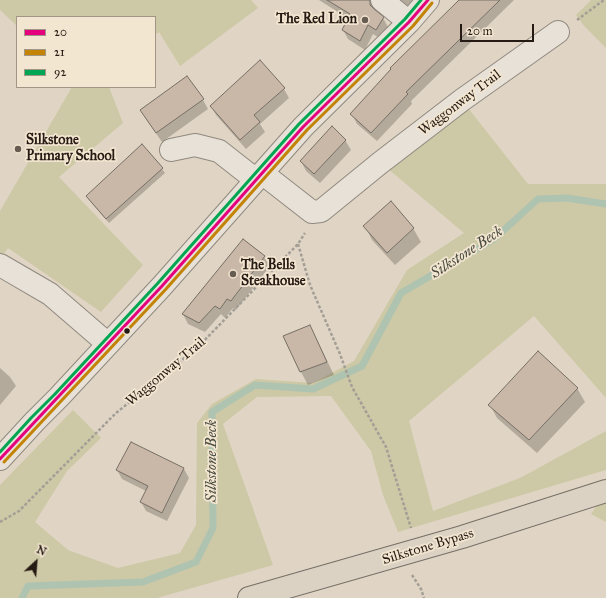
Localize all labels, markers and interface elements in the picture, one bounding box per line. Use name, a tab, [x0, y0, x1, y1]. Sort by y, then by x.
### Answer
place label: The Red Lion	[276, 12, 357, 28]
marker: The Red Lion	[360, 15, 370, 25]
legend	[16, 16, 156, 88]
scale bar	[462, 16, 536, 42]
text: 20 m	[467, 24, 493, 38]
text: 20	[54, 25, 67, 39]
text: 21	[54, 45, 65, 59]
text: 92	[54, 65, 66, 79]
street label: Waggonway Trail	[416, 67, 504, 139]
place label: Silkstone Primary School	[26, 133, 115, 166]
marker: Silkstone Primary School	[13, 144, 23, 154]
water label: Silkstone Beck	[428, 223, 506, 283]
place label: The Bells Steakhouse	[241, 258, 306, 290]
marker: The Bells Steakhouse	[228, 269, 238, 279]
unlabelled marker	[122, 326, 132, 336]
street label: Waggonway Trail	[123, 334, 209, 410]
water label: Silkstone Beck	[203, 420, 221, 502]
street label: Silkstone Bypass	[380, 525, 476, 569]
north arrow	[16, 542, 56, 582]
text: N	[34, 543, 49, 559]

